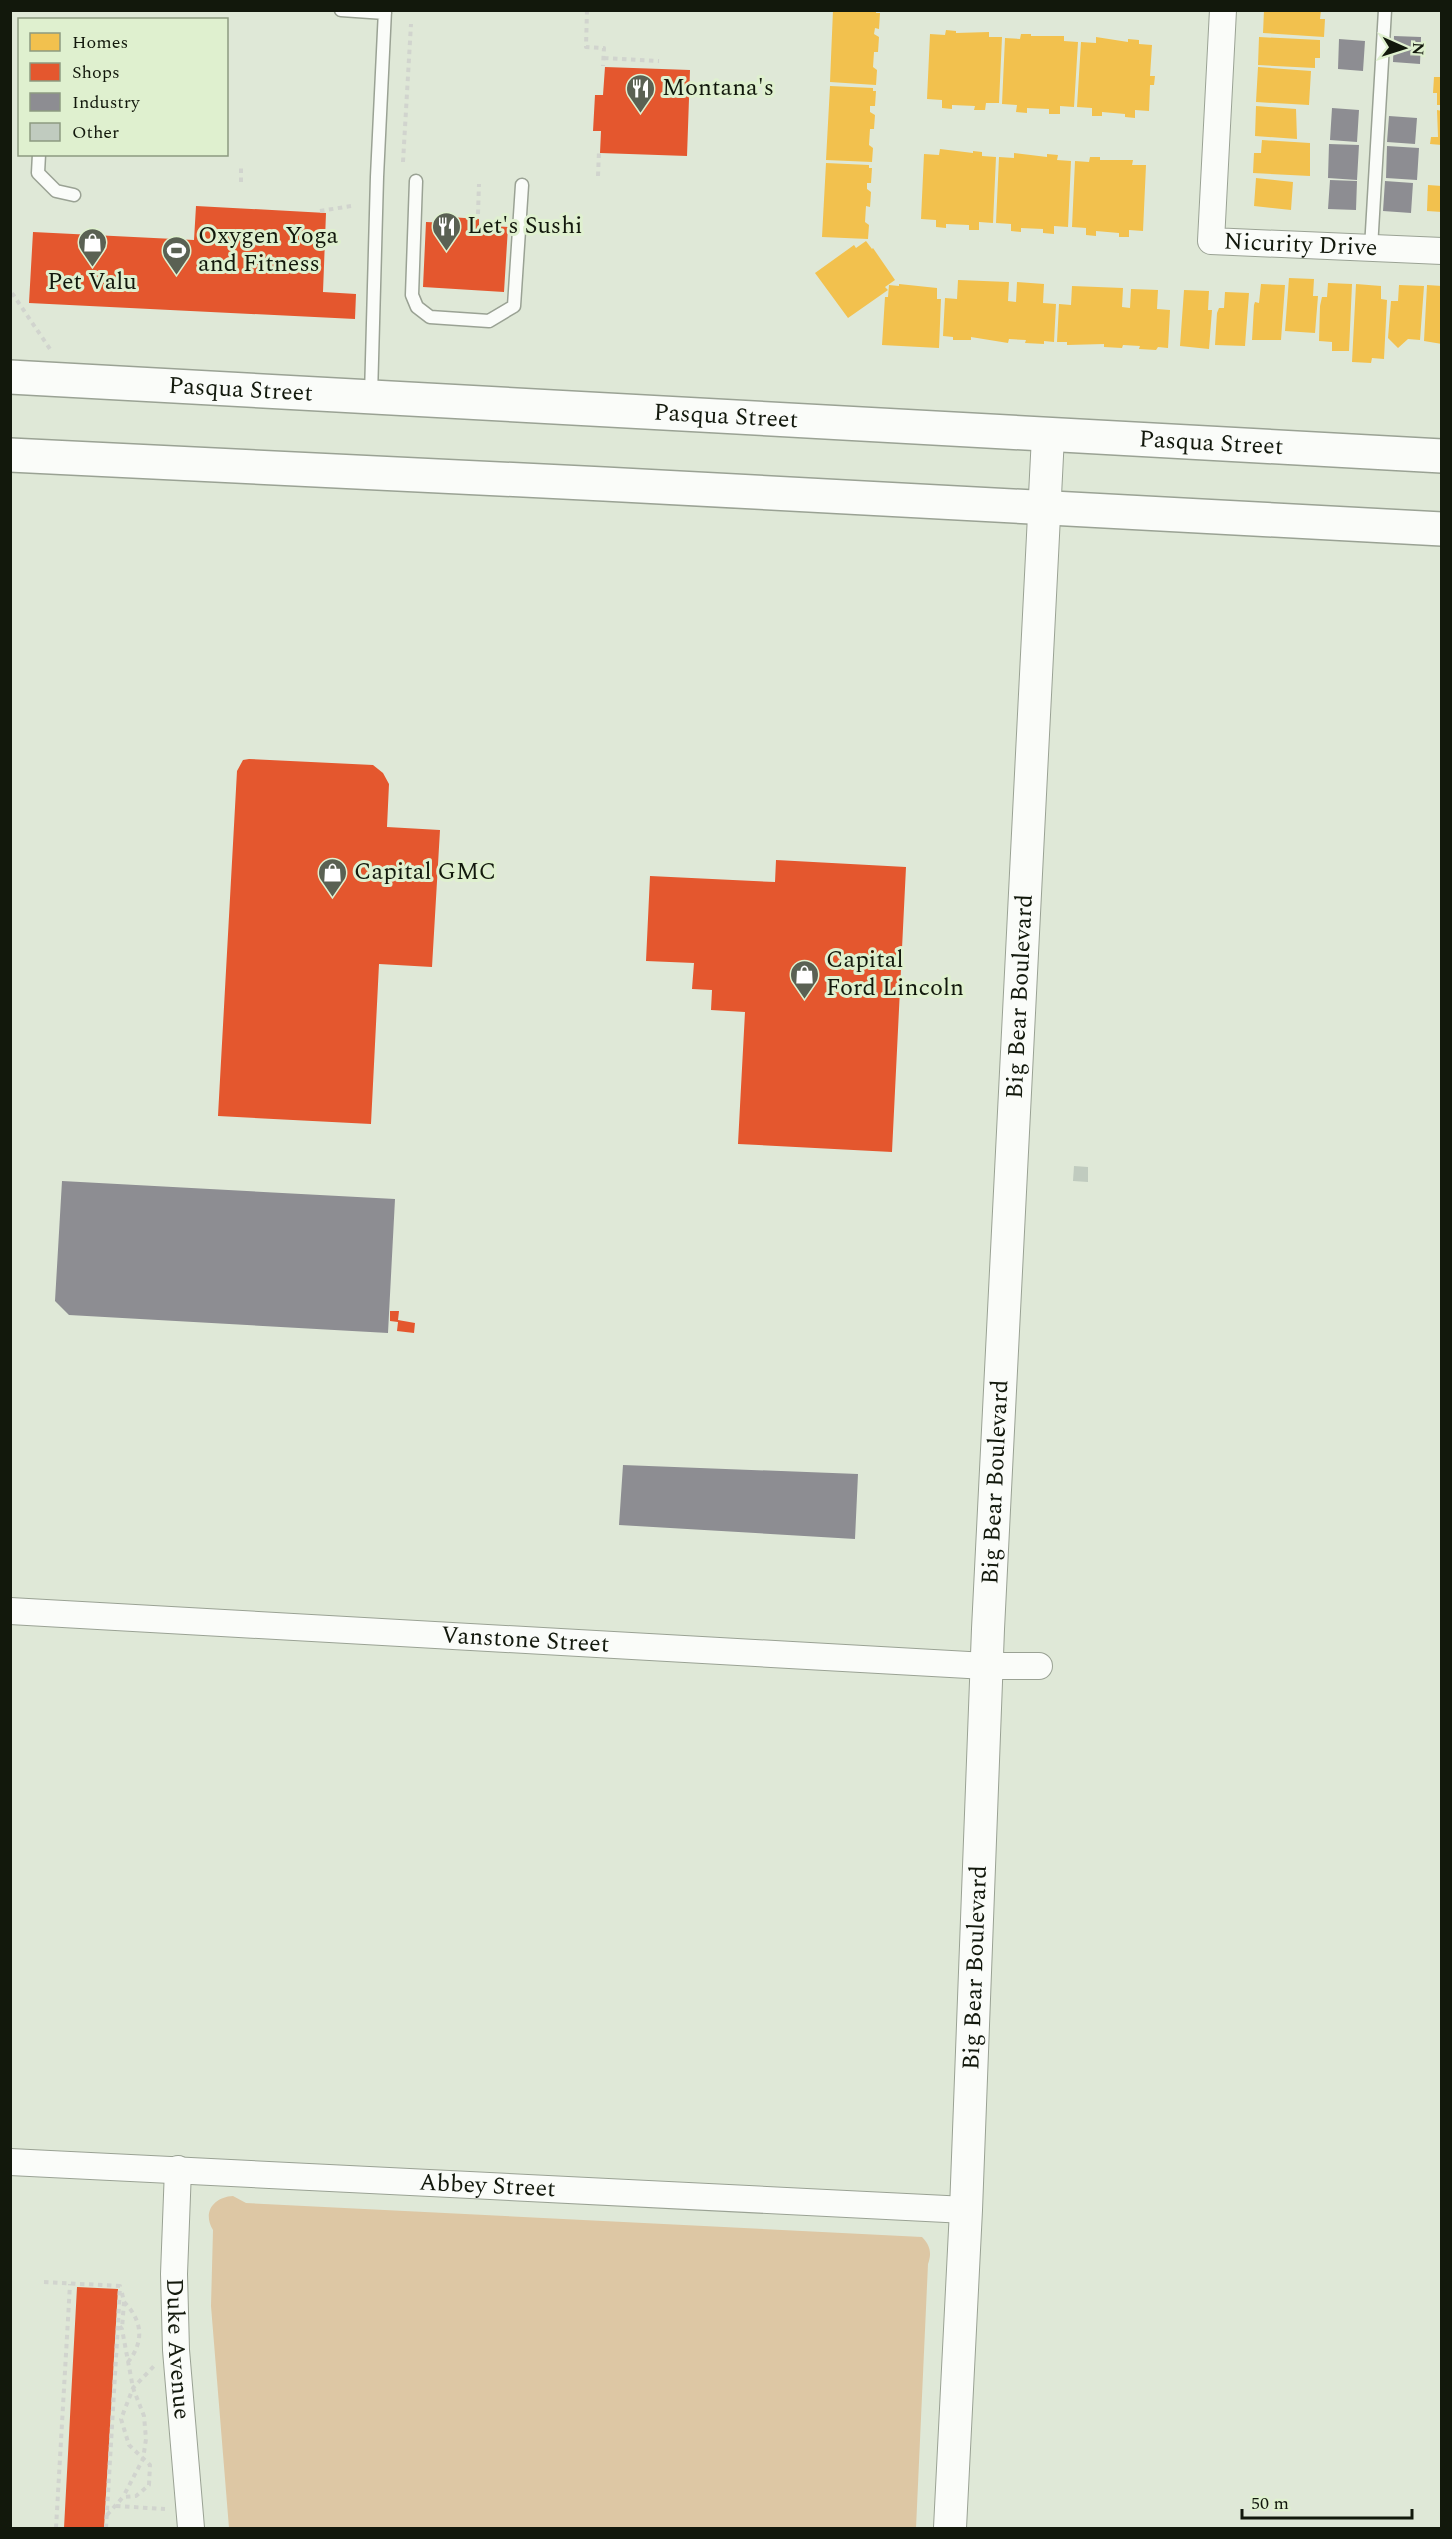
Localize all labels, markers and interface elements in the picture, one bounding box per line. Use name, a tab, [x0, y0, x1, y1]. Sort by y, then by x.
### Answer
legend	[18, 18, 228, 156]
north arrow	[1374, 18, 1434, 78]
text: Homes	[72, 29, 128, 56]
text: N	[1406, 42, 1430, 56]
text: Shops	[72, 59, 120, 86]
place label: Montana's	[662, 70, 774, 106]
restaurant icon: Montana's	[625, 72, 657, 114]
text: Industry	[72, 89, 141, 116]
text: Other	[72, 119, 119, 146]
place label: Let's Sushi	[467, 208, 583, 244]
restaurant icon: Let's Sushi	[430, 210, 462, 252]
place label: Oxygen Yoga and Fitness	[198, 218, 339, 282]
street label: Nicurity Drive	[1223, 224, 1378, 266]
shop icon: Pet Valu	[76, 226, 108, 268]
sports icon: Oxygen Yoga and Fitness	[161, 234, 193, 276]
place label: Pet Valu	[47, 264, 137, 300]
street label: Pasqua Street	[167, 368, 314, 412]
street label: Pasqua Street	[653, 395, 799, 438]
street label: Pasqua Street	[1138, 421, 1284, 465]
place label: Capital GMC	[354, 854, 496, 890]
shop icon: Capital GMC	[317, 856, 349, 898]
street label: Big Bear Boulevard	[997, 893, 1043, 1100]
place label: Capital Ford Lincoln	[826, 942, 964, 1006]
shop icon: Capital Ford Lincoln	[789, 958, 821, 1000]
street label: Big Bear Boulevard	[972, 1379, 1019, 1585]
street label: Vanstone Street	[440, 1617, 610, 1663]
street label: Big Bear Boulevard	[953, 1865, 997, 2071]
street label: Abbey Street	[418, 2165, 557, 2207]
street label: Duke Avenue	[156, 2278, 200, 2421]
scale bar	[1242, 2482, 1412, 2520]
text: 50 m	[1251, 2490, 1289, 2517]

